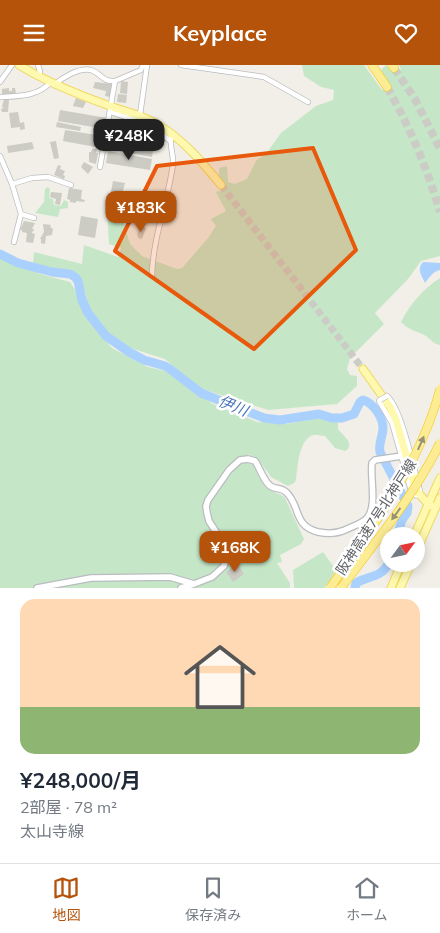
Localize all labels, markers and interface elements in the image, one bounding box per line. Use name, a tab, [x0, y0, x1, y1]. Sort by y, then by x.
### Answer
icon: menu	[20, 19, 48, 47]
text: Keyplace	[173, 19, 267, 47]
icon: heart	[392, 19, 420, 47]
pin: ¥248K	[94, 119, 164, 161]
text: ¥248K	[104, 125, 154, 145]
pin: ¥183K	[106, 191, 176, 233]
text: ¥183K	[116, 197, 166, 217]
water label: 伊川	[216, 391, 253, 421]
one-way arrow	[417, 436, 425, 450]
street label: 阪神高速7号北神戸線	[332, 456, 420, 578]
one-way arrow	[391, 507, 402, 520]
north arrow	[380, 527, 425, 573]
map controls	[380, 527, 425, 572]
pin: ¥168K	[200, 531, 270, 573]
text: ¥168K	[210, 537, 260, 557]
icon: home	[175, 632, 265, 722]
text: ¥248,000/月	[20, 767, 141, 793]
text: 2部屋 · 78 m²	[20, 797, 117, 817]
text: 太山寺線	[20, 821, 84, 841]
tab: 地図	[52, 874, 80, 924]
tab: 保存済み	[185, 874, 241, 924]
tab: ホーム	[346, 874, 388, 924]

